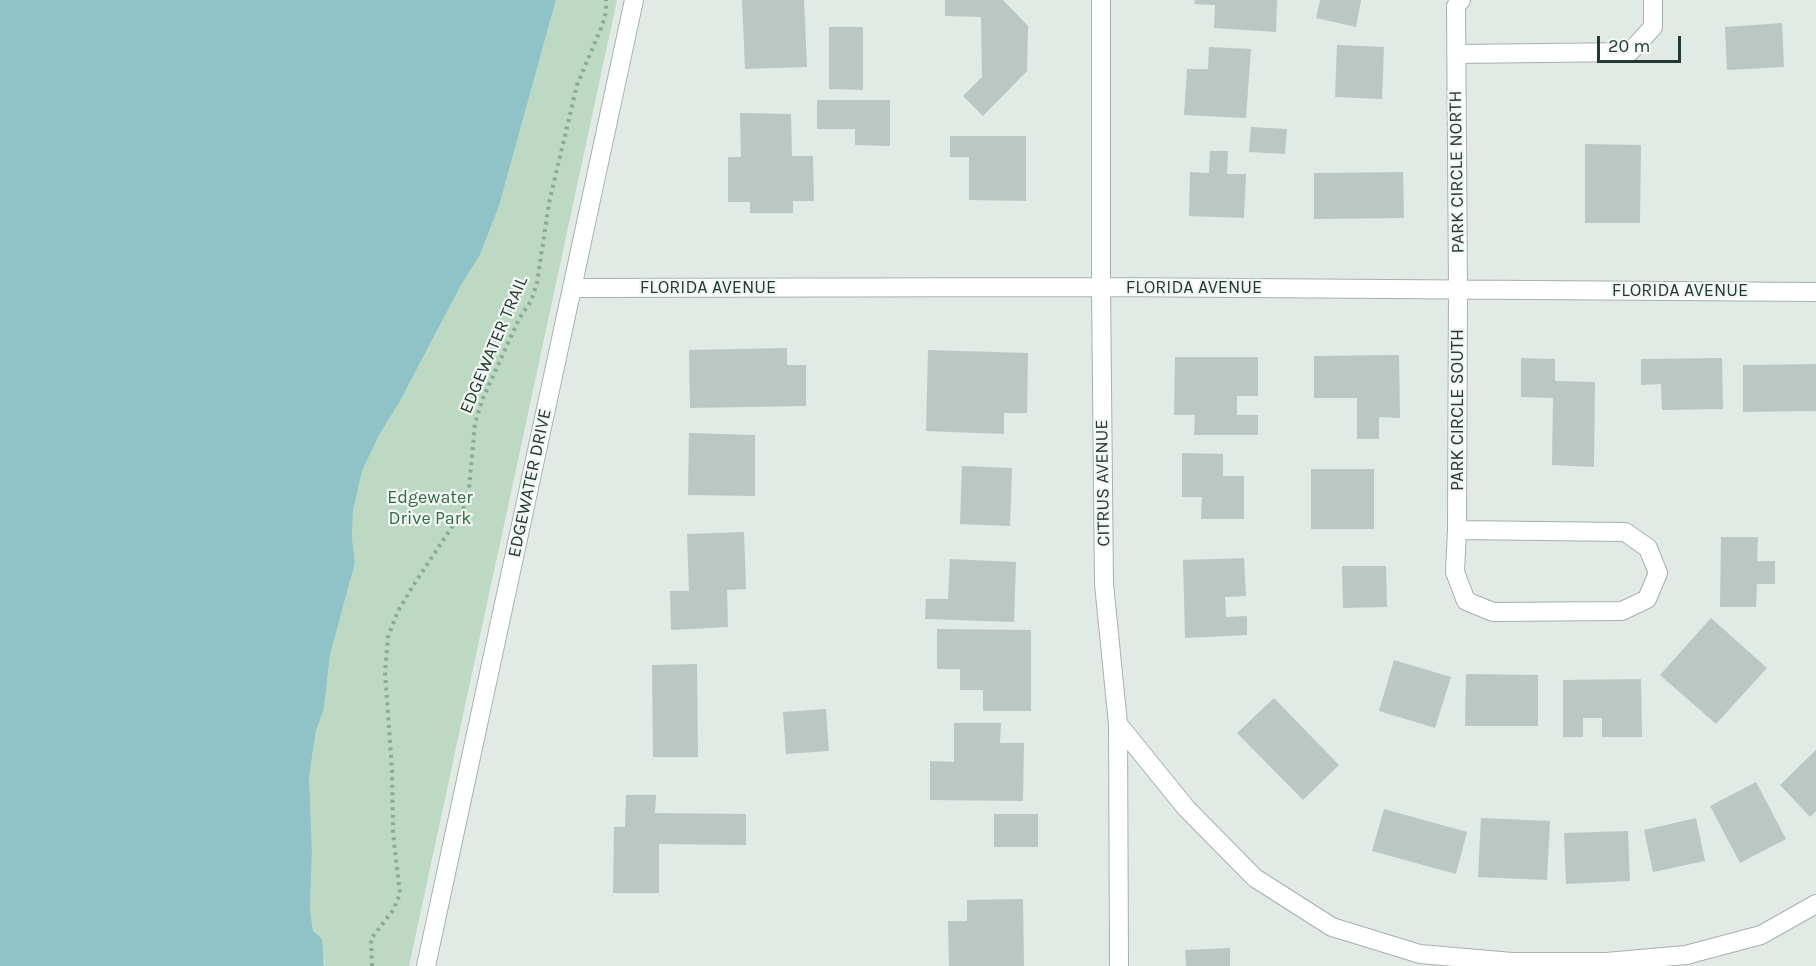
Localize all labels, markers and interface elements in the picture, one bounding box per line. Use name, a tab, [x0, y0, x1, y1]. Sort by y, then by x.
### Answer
scale bar	[1600, 24, 1684, 62]
text: 20 m	[1608, 35, 1650, 57]
street label: PARK CIRCLE NORTH	[1445, 90, 1469, 254]
street label: EDGEWATER TRAIL	[455, 273, 533, 417]
street label: FLORIDA AVENUE	[640, 277, 776, 299]
street label: FLORIDA AVENUE	[1126, 277, 1262, 299]
street label: FLORIDA AVENUE	[1612, 280, 1748, 302]
street label: PARK CIRCLE SOUTH	[1447, 329, 1469, 491]
street label: EDGEWATER DRIVE	[504, 407, 556, 559]
street label: CITRUS AVENUE	[1091, 419, 1115, 547]
park label: Edgewater Drive Park	[387, 487, 473, 530]

